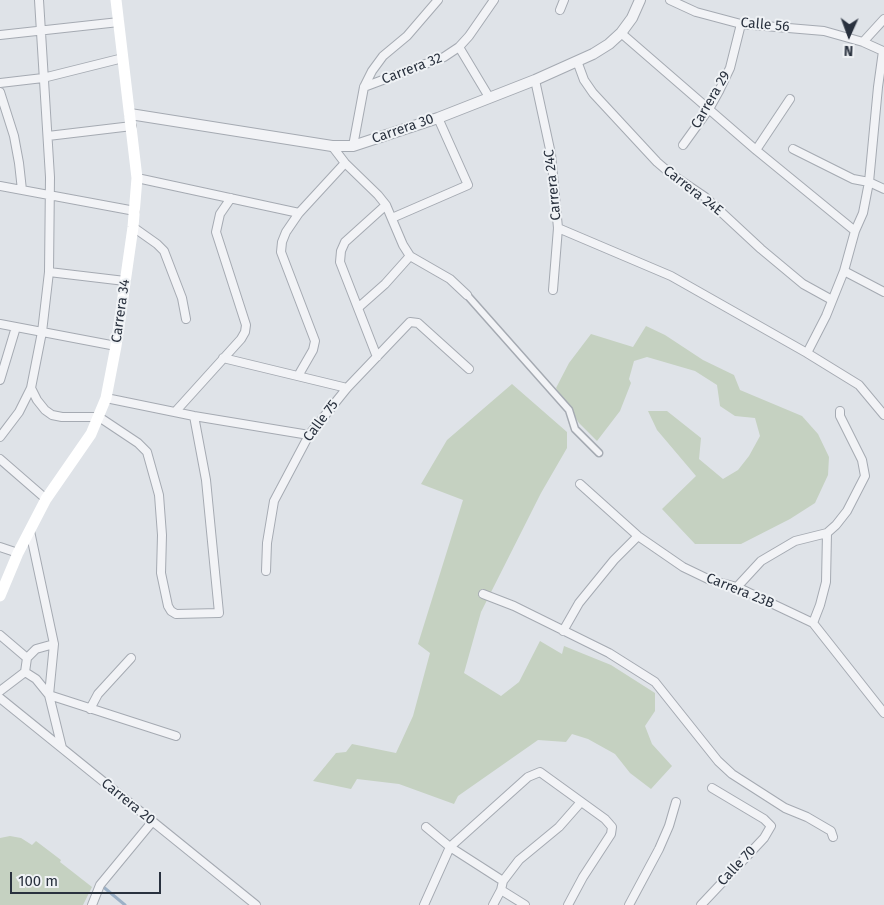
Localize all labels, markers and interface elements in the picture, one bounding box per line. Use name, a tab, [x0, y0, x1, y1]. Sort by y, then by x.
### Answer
north arrow	[824, 10, 874, 60]
street label: Calle 56	[740, 14, 790, 36]
text: N	[844, 42, 853, 59]
street label: Carrera 32	[379, 50, 445, 88]
street label: Carrera 29	[688, 68, 734, 132]
street label: Carrera 30	[370, 111, 436, 147]
street label: Carrera 24C	[541, 149, 565, 221]
street label: Carrera 24E	[660, 163, 726, 219]
street label: Carrera 34	[108, 278, 134, 344]
street label: Calle 75	[300, 397, 342, 445]
street label: Carrera 23B	[704, 570, 776, 612]
street label: Carrera 20	[98, 775, 158, 829]
street label: Calle 70	[714, 843, 760, 889]
scale bar	[12, 862, 164, 894]
text: 100 m	[18, 872, 58, 890]

